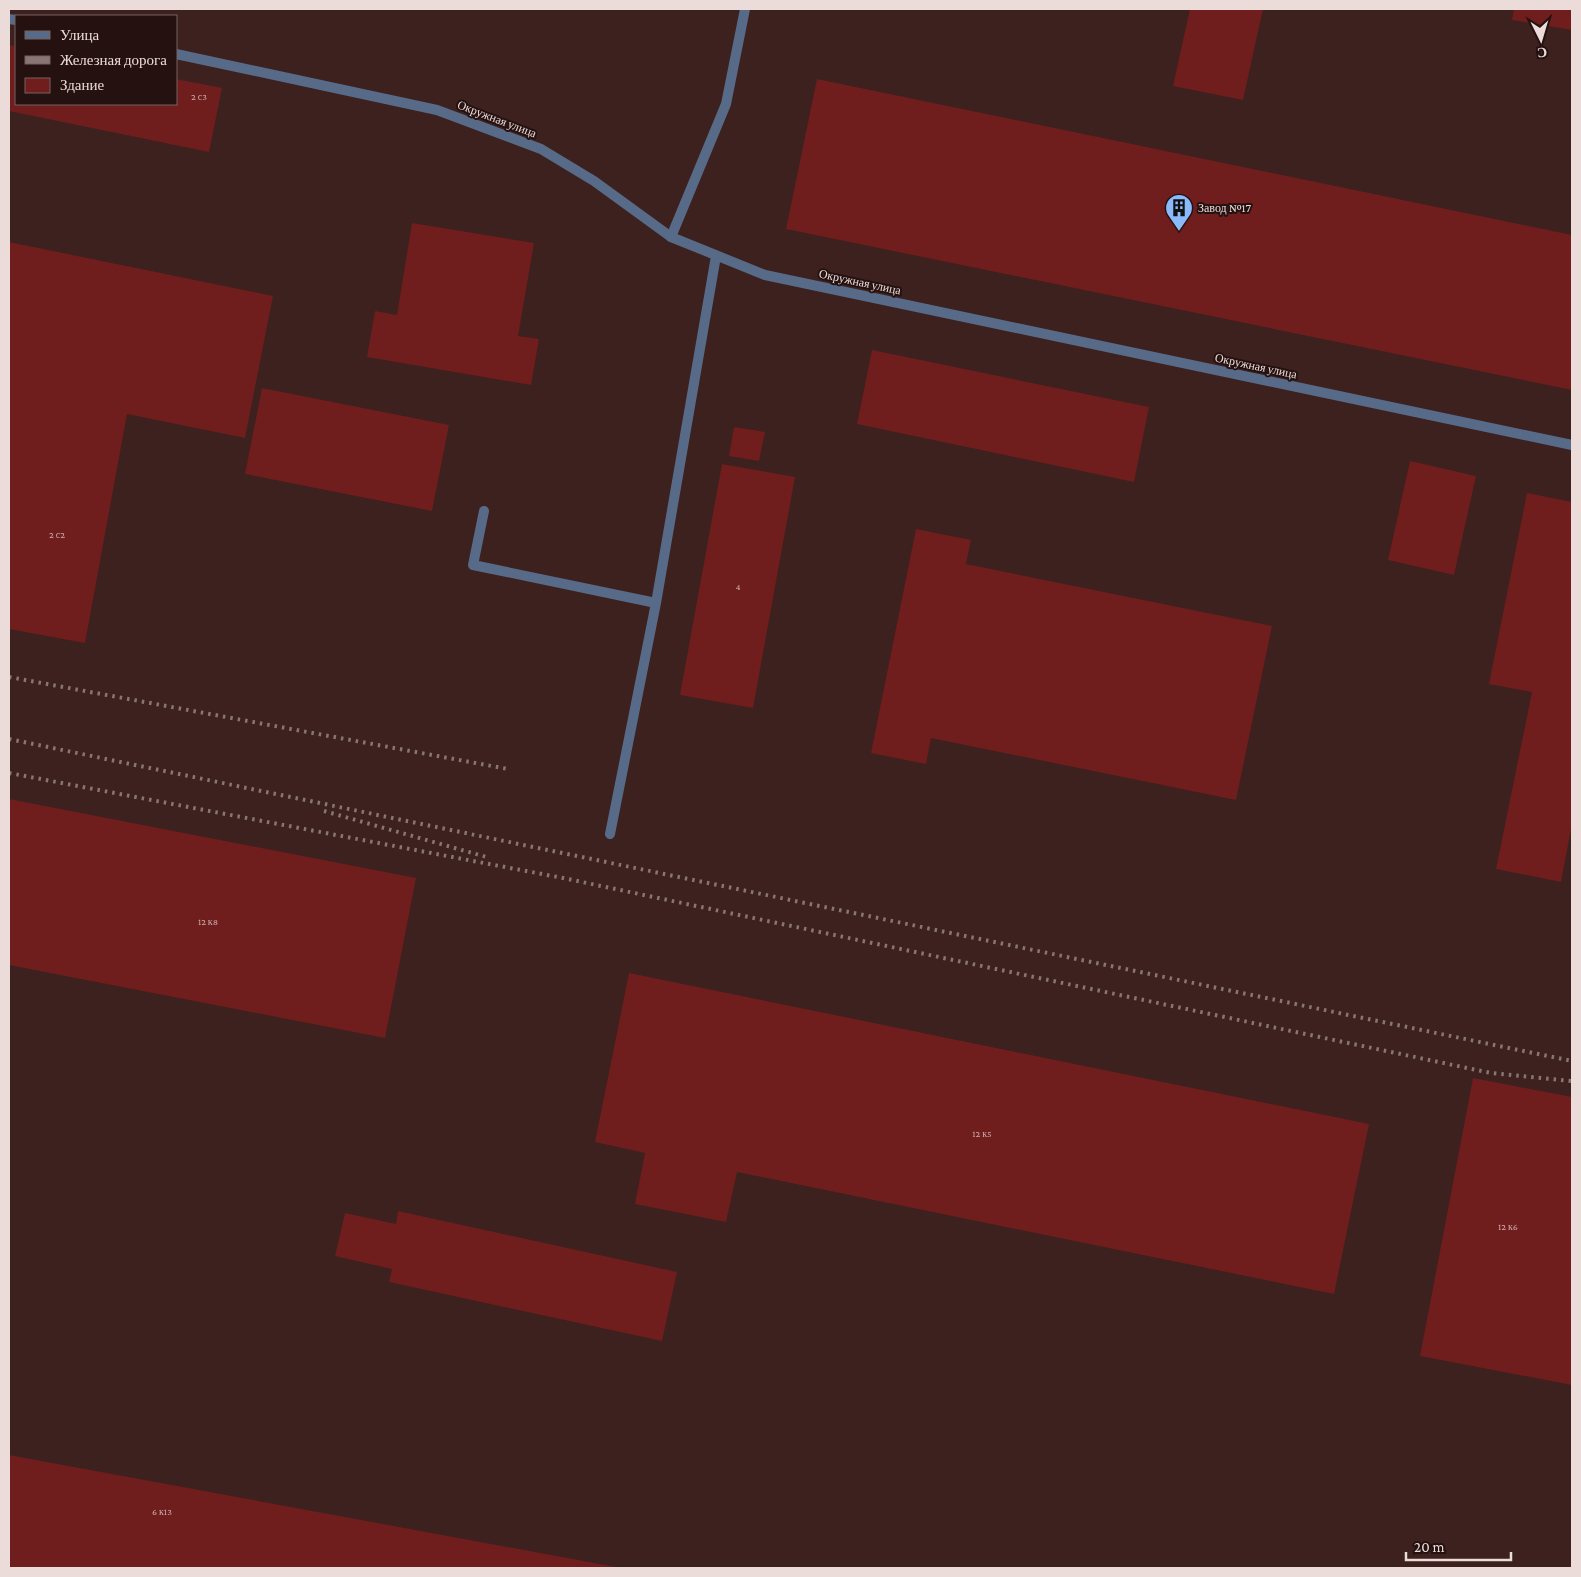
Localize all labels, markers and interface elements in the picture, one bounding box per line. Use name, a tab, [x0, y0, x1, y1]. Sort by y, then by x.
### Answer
legend	[15, 15, 178, 105]
north arrow	[1516, 15, 1566, 65]
text: Улица	[60, 27, 99, 43]
text: С	[1536, 45, 1548, 61]
text: Железная дорога	[60, 52, 167, 68]
text: Здание	[60, 77, 104, 93]
house number: 2 с3	[191, 91, 207, 102]
street label: Окружная улица	[455, 97, 539, 141]
building icon: Завод №17	[1164, 193, 1194, 232]
place label: Завод №17	[1198, 201, 1252, 215]
street label: Окружная улица	[818, 266, 903, 298]
street label: Окружная улица	[1214, 350, 1299, 382]
house number: 2 с2	[49, 529, 65, 540]
house number: 4	[735, 581, 741, 592]
house number: 12 к8	[198, 916, 218, 927]
house number: 12 к5	[972, 1128, 992, 1139]
house number: 12 к6	[1498, 1221, 1518, 1232]
house number: 6 к13	[152, 1506, 172, 1517]
scale bar	[1406, 1530, 1511, 1562]
text: 20 m	[1414, 1539, 1445, 1555]

